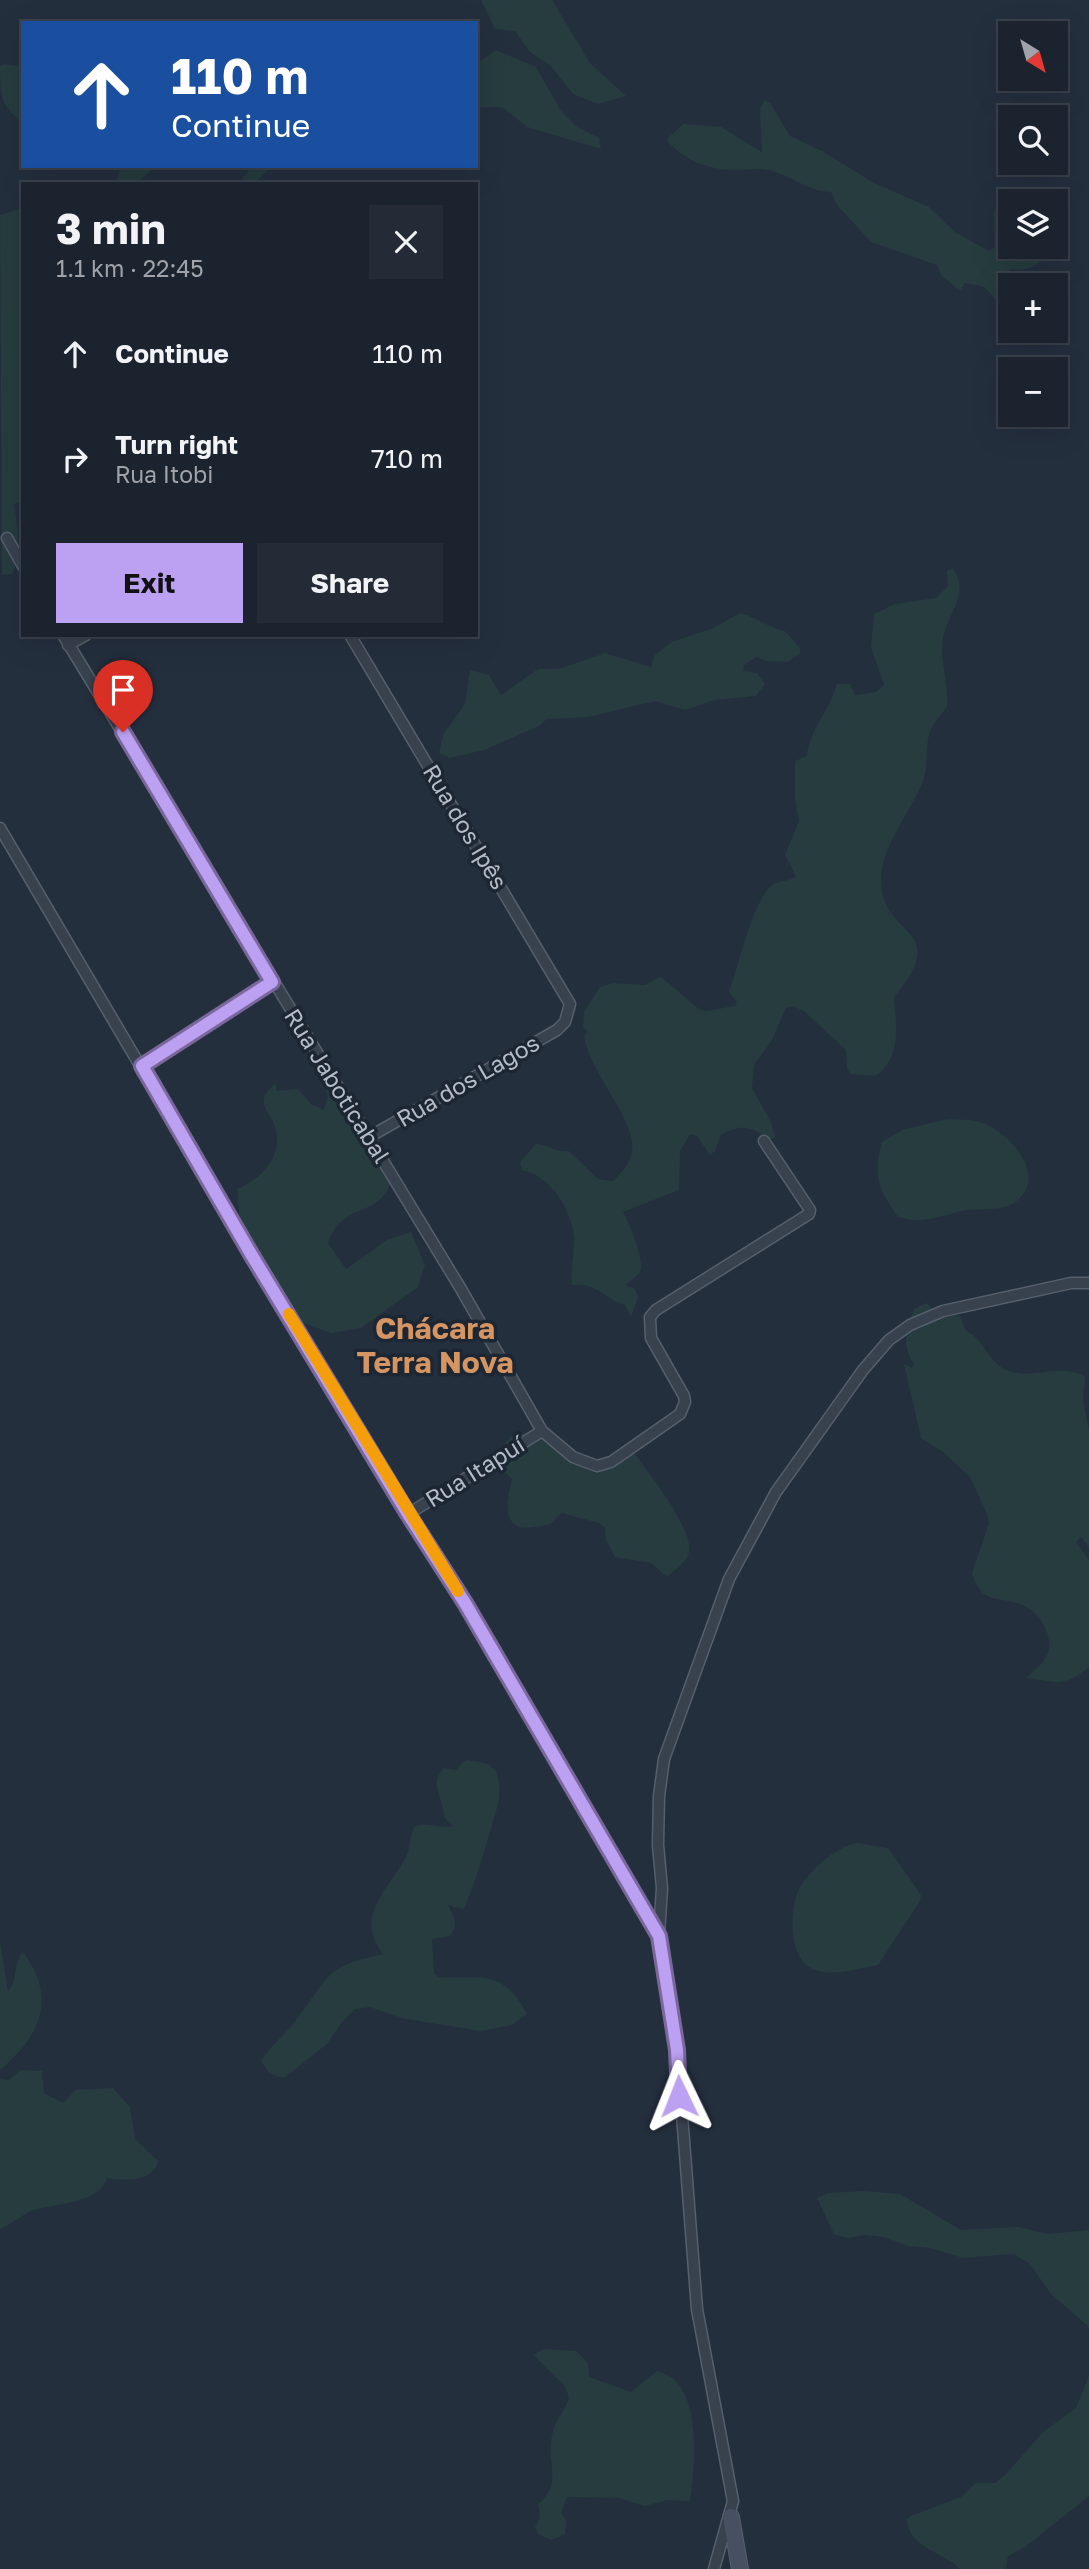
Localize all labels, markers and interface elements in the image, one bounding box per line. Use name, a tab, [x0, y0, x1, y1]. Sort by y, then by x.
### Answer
north arrow	[998, 21, 1068, 91]
map controls	[998, 21, 1068, 427]
text: 110 m	[171, 46, 308, 105]
icon: ahead	[56, 49, 147, 140]
button: search	[998, 105, 1068, 175]
text: Continue	[171, 106, 310, 144]
button: layers	[998, 189, 1068, 259]
text: 3 min	[56, 203, 166, 253]
button: close	[369, 205, 443, 279]
text: 1.1 km · 22:45	[56, 254, 204, 282]
button: +	[998, 273, 1068, 343]
icon: ahead	[56, 335, 94, 373]
text: Continue	[115, 338, 229, 369]
text: 110 m	[372, 338, 443, 369]
button: −	[998, 357, 1068, 427]
text: Turn right	[115, 429, 238, 460]
icon: right	[56, 440, 94, 478]
text: 710 m	[371, 443, 443, 474]
text: Rua Itobi	[115, 460, 213, 488]
button: Exit	[56, 543, 243, 623]
button: Share	[257, 543, 443, 623]
pin	[93, 660, 153, 732]
icon: arrive	[104, 671, 142, 709]
street label: Rua dos Ipês	[418, 759, 514, 894]
street label: Rua Jaboticabal	[279, 1003, 397, 1168]
street label: Rua dos Lagos	[391, 1028, 544, 1132]
district label: Chácara Terra Nova	[356, 1310, 514, 1380]
street label: Rua Itapuí	[420, 1429, 531, 1513]
position arrow	[642, 2059, 716, 2133]

